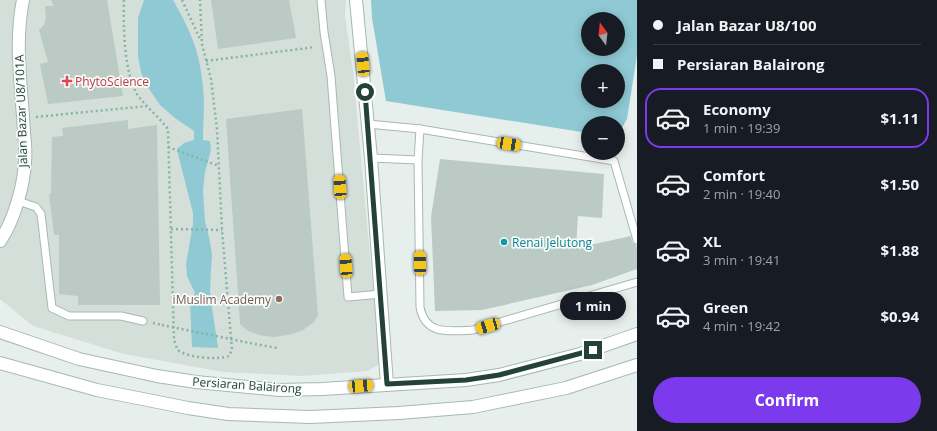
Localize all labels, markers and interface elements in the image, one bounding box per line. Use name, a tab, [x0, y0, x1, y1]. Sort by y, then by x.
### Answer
north arrow	[581, 12, 625, 56]
map controls	[581, 12, 625, 160]
text: Jalan Bazar U8/100	[677, 15, 816, 35]
car	[356, 51, 370, 77]
street label: Jalan Bazar U8/101A	[11, 54, 32, 169]
text: Persiaran Balairong	[677, 54, 825, 74]
button: +	[581, 64, 625, 108]
place label: PhytoScience	[75, 73, 149, 90]
marker: PhytoScience	[62, 76, 72, 86]
route start	[356, 83, 374, 101]
text: Economy	[703, 99, 771, 119]
icon: car	[655, 100, 691, 136]
text: $1.11	[880, 108, 919, 128]
button: −	[581, 116, 625, 160]
text: 1 min · 19:39	[703, 119, 780, 137]
car	[496, 136, 522, 152]
text: Comfort	[703, 165, 765, 185]
icon: car	[655, 166, 691, 202]
text: $1.50	[880, 174, 919, 194]
car	[333, 175, 347, 199]
text: 2 min · 19:40	[703, 185, 780, 203]
text: XL	[703, 231, 721, 251]
icon: car	[655, 232, 691, 268]
place label: Renai Jelutong	[512, 234, 593, 251]
marker: Renai Jelutong	[499, 237, 509, 247]
text: $1.88	[880, 240, 919, 260]
car	[414, 251, 426, 275]
text: 3 min · 19:41	[703, 251, 780, 269]
car	[339, 254, 353, 278]
place label: iMuslim Academy	[173, 291, 272, 308]
callout: 1 min	[560, 292, 626, 320]
marker: iMuslim Academy	[274, 294, 284, 304]
text: 1 min	[575, 297, 611, 315]
text: Green	[703, 297, 748, 317]
icon: car	[655, 298, 691, 334]
text: $0.94	[880, 306, 919, 326]
car	[475, 317, 501, 335]
text: 4 min · 19:42	[703, 317, 780, 335]
route end	[584, 341, 602, 359]
street label: Persiaran Balairong	[192, 373, 303, 397]
button: Confirm	[653, 377, 921, 423]
car	[349, 379, 373, 393]

